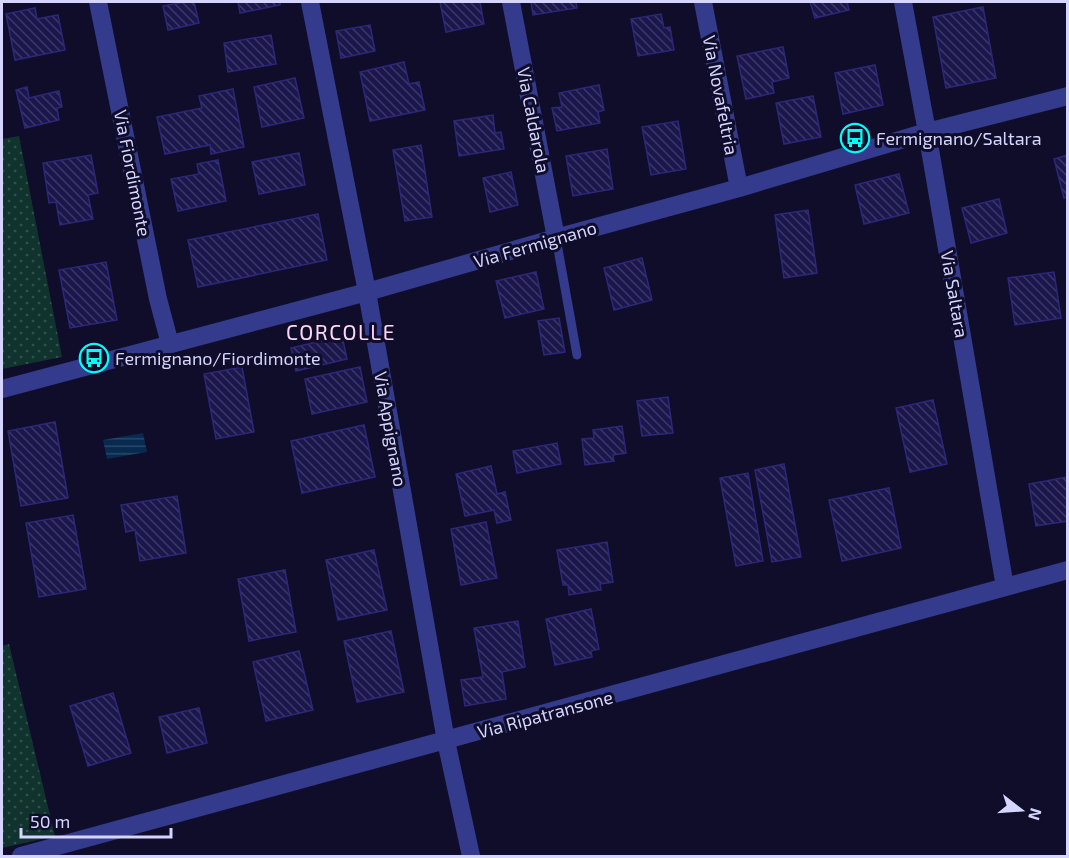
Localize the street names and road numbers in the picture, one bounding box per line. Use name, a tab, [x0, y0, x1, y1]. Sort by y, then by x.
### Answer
street label: Via Novafeltria	[699, 33, 743, 157]
street label: Via Caldarola	[513, 65, 555, 175]
street label: Via Fiordimonte	[110, 108, 156, 238]
street label: Via Fermignano	[471, 216, 599, 272]
street label: Via Saltara	[936, 249, 974, 339]
street label: Via Appignano	[370, 370, 412, 488]
street label: Via Ripatransone	[475, 685, 615, 743]

